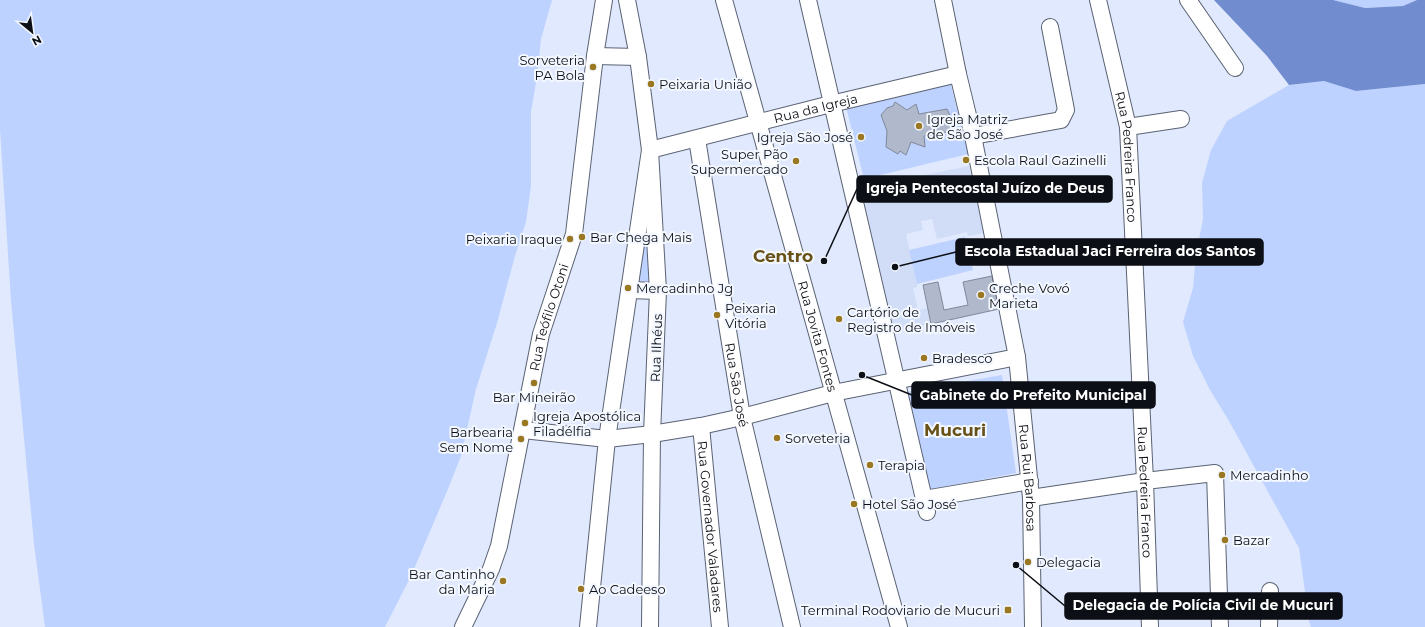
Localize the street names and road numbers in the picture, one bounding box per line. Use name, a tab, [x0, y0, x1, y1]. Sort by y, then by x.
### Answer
street label: Rua da Igreja	[772, 90, 859, 126]
street label: Rua Pedreira Franco	[1112, 90, 1141, 223]
street label: Rua Teófilo Otoni	[526, 261, 572, 372]
street label: Rua Jovita Fontes	[795, 279, 841, 393]
street label: Rua Ilhéus	[647, 314, 665, 382]
street label: Rua São José	[722, 341, 752, 429]
street label: Rua Rui Barbosa	[1016, 423, 1040, 532]
street label: Rua Pedreira Franco	[1134, 426, 1156, 558]
street label: Rua Governador Valadares	[694, 440, 727, 613]

